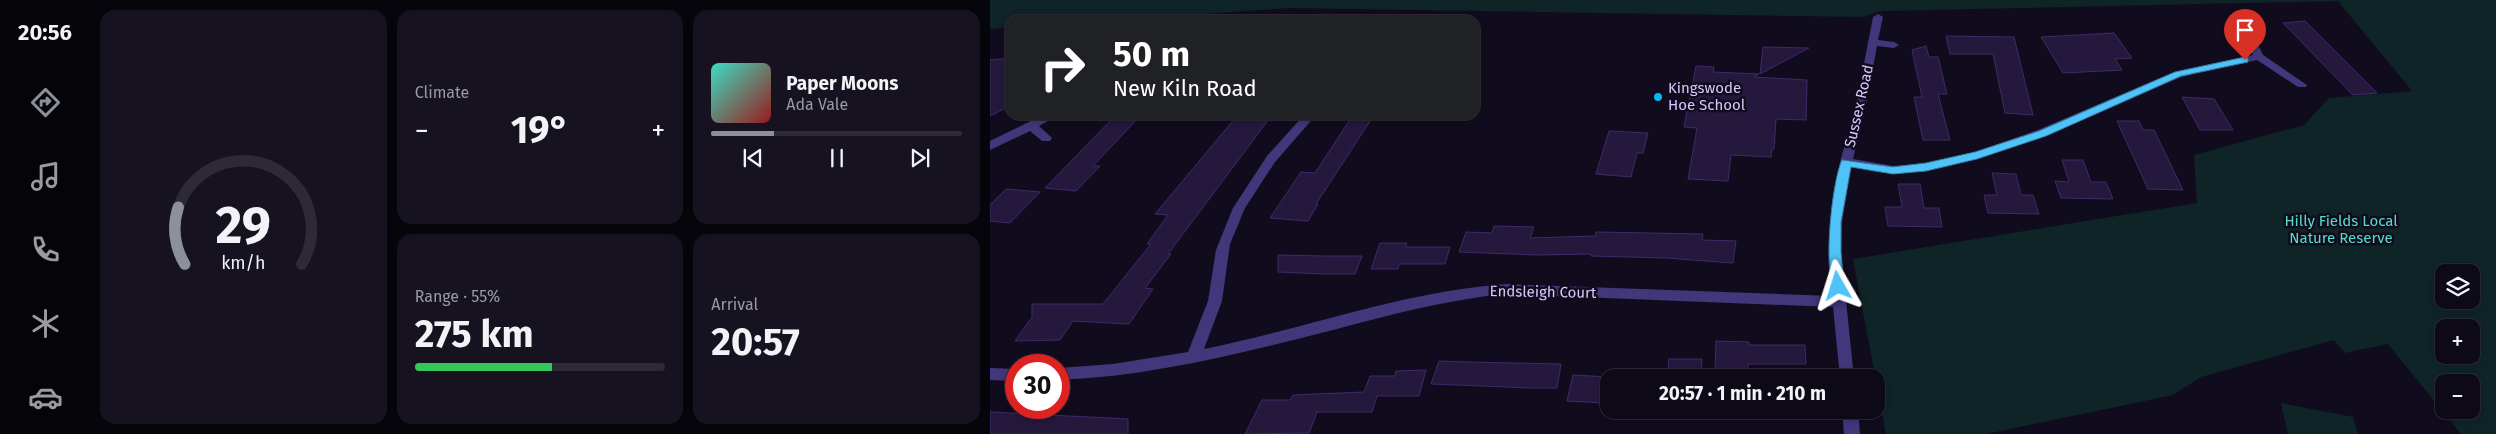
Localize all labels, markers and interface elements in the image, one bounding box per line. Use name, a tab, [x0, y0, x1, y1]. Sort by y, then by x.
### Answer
pin	[2224, 9, 2266, 60]
icon: arrive	[2231, 16, 2259, 44]
text: 20:56	[18, 19, 72, 46]
text: 50 m	[1113, 33, 1190, 75]
icon: right	[1030, 35, 1095, 100]
street label: Sussex Road	[1841, 63, 1877, 149]
text: Paper Moons	[786, 72, 898, 95]
text: New Kiln Road	[1113, 75, 1257, 102]
place label: Kingswode Hoe School	[1668, 79, 1746, 114]
text: Climate	[415, 83, 469, 102]
icon: directions	[28, 85, 63, 120]
marker: Kingswode Hoe School	[1652, 91, 1664, 103]
text: Ada Vale	[786, 95, 848, 114]
text: 19°	[511, 107, 569, 153]
text: −	[415, 114, 429, 147]
text: +	[651, 114, 665, 147]
icon: previous	[739, 144, 767, 172]
icon: pause	[823, 144, 851, 172]
icon: next	[906, 144, 934, 172]
icon: music	[28, 159, 63, 194]
text: 29	[216, 194, 271, 257]
park label: Hilly Fields Local Nature Reserve	[2284, 212, 2398, 247]
icon: phone	[28, 232, 63, 267]
text: km/h	[221, 252, 265, 274]
position arrow	[1811, 259, 1863, 311]
map controls	[2435, 264, 2480, 419]
button: layers	[2435, 264, 2480, 309]
street label: Endsleigh Court	[1489, 282, 1597, 302]
text: Range · 55%	[415, 287, 500, 306]
text: Arrival	[711, 295, 758, 314]
icon: climate	[28, 306, 63, 341]
text: 275 km	[415, 311, 534, 357]
text: 20:57	[711, 319, 800, 365]
button: +	[2435, 319, 2480, 364]
speed limit sign: 30	[1005, 354, 1070, 419]
button: −	[2435, 374, 2480, 419]
icon: car	[28, 380, 63, 415]
text: 20:57 · 1 min · 210 m	[1659, 382, 1826, 405]

